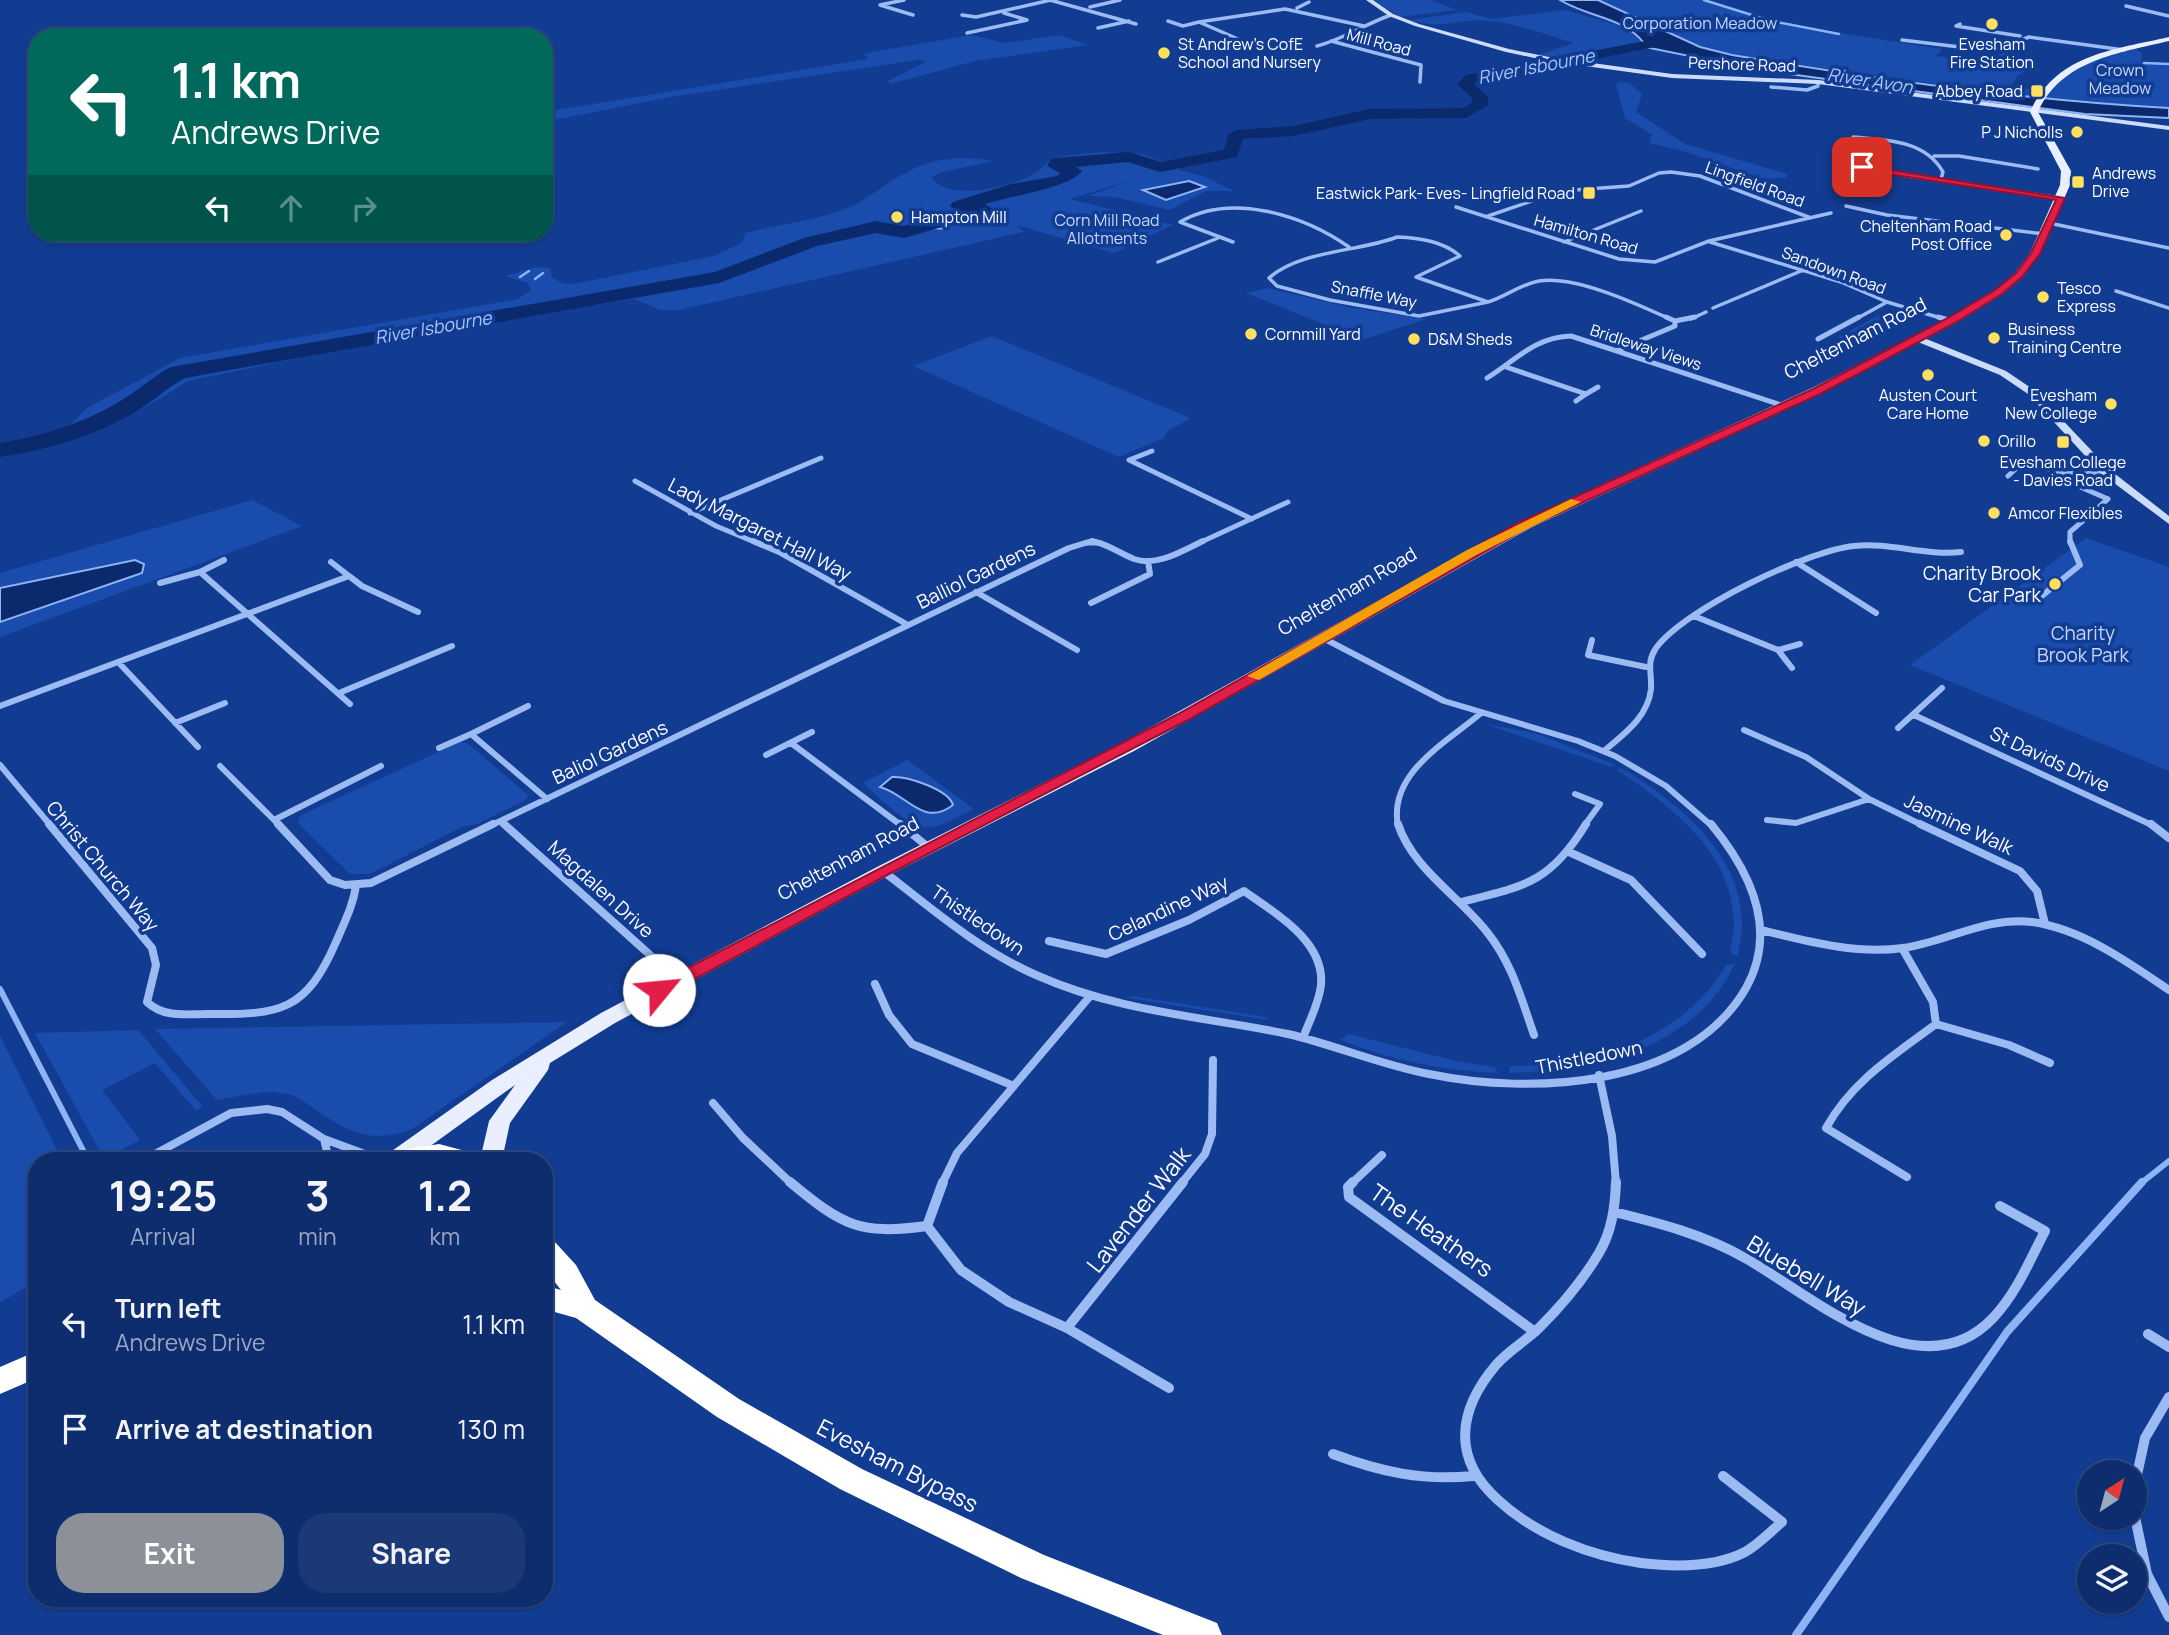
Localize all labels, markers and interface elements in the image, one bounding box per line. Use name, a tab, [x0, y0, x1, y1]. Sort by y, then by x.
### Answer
park label: Corporation Meadow	[1623, 12, 1777, 34]
marker: Evesham Fire Station	[1984, 16, 2000, 32]
street label: Mill Road	[1344, 23, 1414, 61]
place label: St Andrew's CofE School and Nursery	[1178, 33, 1321, 73]
place label: Evesham Fire Station	[1950, 33, 2034, 73]
water label: River Isbourne	[1476, 43, 1598, 89]
marker: St Andrew's CofE School and Nursery	[1156, 45, 1172, 61]
text: 1.1 km	[171, 46, 301, 113]
street label: Pershore Road	[1688, 51, 1796, 77]
icon: left	[56, 56, 147, 147]
park label: Crown Meadow	[2089, 59, 2151, 99]
water label: River Avon	[1826, 61, 1916, 99]
place label: Abbey Road	[1935, 80, 2023, 102]
marker: Abbey Road	[2029, 83, 2045, 99]
text: Andrews Drive	[171, 110, 380, 154]
place label: P J Nicholls	[1981, 121, 2063, 143]
marker: P J Nicholls	[2069, 124, 2085, 140]
pin	[1832, 137, 1892, 197]
icon: arrive	[1843, 148, 1881, 186]
street label: Lingfield Road	[1702, 156, 1808, 212]
place label: Andrews Drive	[2092, 162, 2156, 202]
marker: Andrews Drive	[2070, 174, 2086, 190]
place label: Eastwick Park- Eves- Lingfield Road	[1316, 182, 1575, 204]
marker: Eastwick Park- Eves- Lingfield Road	[1581, 185, 1597, 201]
icon: left	[199, 189, 237, 227]
icon: ahead	[272, 189, 310, 227]
icon: right	[345, 189, 383, 227]
place label: Hampton Mill	[911, 206, 1007, 228]
marker: Hampton Mill	[889, 209, 905, 225]
park label: Corn Mill Road Allotments	[1054, 209, 1160, 249]
street label: Hamilton Road	[1532, 209, 1640, 259]
place label: Cheltenham Road Post Office	[1860, 215, 1992, 255]
marker: Cheltenham Road Post Office	[1998, 227, 2014, 243]
street label: Sandown Road	[1779, 241, 1889, 299]
street label: Snaffle Way	[1329, 275, 1419, 313]
place label: Tesco Express	[2057, 277, 2116, 317]
marker: Tesco Express	[2035, 289, 2051, 305]
street label: Cheltenham Road	[1779, 291, 1931, 385]
water label: River Isbourne	[373, 305, 495, 349]
place label: Business Training Centre	[2008, 318, 2122, 358]
street label: Bridleway Views	[1587, 319, 1705, 375]
place label: Cornmill Yard	[1265, 323, 1361, 345]
marker: Cornmill Yard	[1243, 326, 1259, 342]
place label: D&M Sheds	[1428, 328, 1512, 350]
marker: Business Training Centre	[1986, 330, 2002, 346]
marker: D&M Sheds	[1406, 331, 1422, 347]
marker: Austen Court Care Home	[1920, 367, 1936, 383]
place label: Austen Court Care Home	[1879, 384, 1977, 424]
place label: Evesham New College	[2005, 384, 2097, 424]
marker: Evesham New College	[2103, 396, 2119, 412]
place label: Orillo	[1998, 430, 2036, 452]
marker: Orillo	[1976, 433, 1992, 449]
marker: Evesham College - Davies Road	[2055, 434, 2071, 450]
place label: Evesham College - Davies Road	[2000, 451, 2126, 491]
street label: Lady Margaret Hall Way	[664, 471, 856, 587]
place label: Amcor Flexibles	[2008, 502, 2123, 524]
marker: Amcor Flexibles	[1986, 505, 2002, 521]
street label: Balliol Gardens	[912, 535, 1040, 615]
street label: Cheltenham Road	[1273, 541, 1421, 641]
place label: Charity Brook Car Park	[1923, 560, 2042, 608]
marker: Charity Brook Car Park	[2047, 576, 2063, 592]
park label: Charity Brook Park	[2037, 620, 2130, 668]
street label: Baliol Gardens	[548, 714, 672, 790]
street label: St Davids Drive	[1986, 720, 2114, 798]
street label: Jasmine Walk	[1900, 787, 2018, 861]
street label: Christ Church Way	[41, 795, 165, 937]
street label: Cheltenham Road	[773, 810, 923, 906]
street label: Magdalen Drive	[542, 834, 660, 944]
street label: Celandine Way	[1104, 869, 1232, 947]
street label: Thistledown	[926, 879, 1030, 961]
position arrow	[622, 953, 696, 1027]
street label: Thistledown	[1533, 1034, 1645, 1080]
street label: Lavender Walk	[1079, 1139, 1198, 1279]
text: 19:25	[109, 1166, 217, 1224]
text: 3	[305, 1166, 330, 1224]
text: 1.2	[418, 1166, 472, 1224]
street label: The Heathers	[1364, 1176, 1500, 1284]
text: Arrival	[130, 1220, 196, 1252]
text: min	[298, 1220, 337, 1252]
text: km	[429, 1220, 460, 1252]
street label: Bluebell Way	[1741, 1227, 1873, 1323]
text: Turn left	[115, 1290, 222, 1326]
icon: left	[56, 1305, 94, 1343]
text: 1.1 km	[462, 1306, 525, 1342]
text: Andrews Drive	[115, 1326, 265, 1358]
icon: arrive	[56, 1410, 94, 1448]
text: Arrive at destination	[115, 1411, 373, 1447]
text: 130 m	[457, 1411, 525, 1447]
street label: Evesham Bypass	[812, 1411, 984, 1519]
north arrow	[2077, 1460, 2147, 1530]
map controls	[2077, 1460, 2147, 1614]
button: Exit	[56, 1513, 284, 1593]
button: Share	[298, 1513, 525, 1593]
button: layers	[2077, 1544, 2147, 1614]

